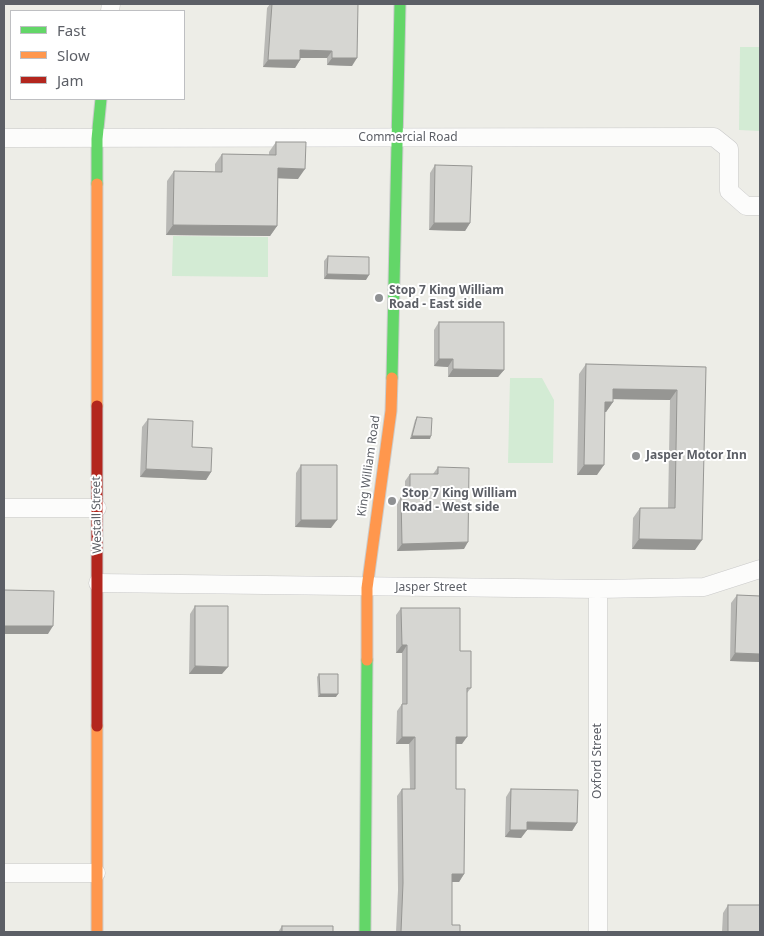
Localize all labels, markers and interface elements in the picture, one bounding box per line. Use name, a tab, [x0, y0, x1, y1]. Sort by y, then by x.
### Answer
legend	[10, 10, 185, 100]
text: Fast	[57, 20, 86, 40]
text: Slow	[57, 45, 90, 65]
text: Jam	[57, 70, 84, 90]
street label: Commercial Road	[358, 131, 458, 145]
place label: Stop 7 King William Road - East side	[389, 284, 504, 312]
marker: Stop 7 King William Road - East side	[373, 292, 385, 304]
street label: King William Road	[355, 415, 383, 517]
place label: Jasper Motor Inn	[646, 449, 747, 463]
marker: Jasper Motor Inn	[630, 450, 642, 462]
street label: Westall Street	[89, 476, 105, 554]
place label: Stop 7 King William Road - West side	[402, 487, 517, 515]
marker: Stop 7 King William Road - West side	[386, 495, 398, 507]
street label: Jasper Street	[395, 581, 467, 595]
street label: Oxford Street	[591, 723, 605, 799]

